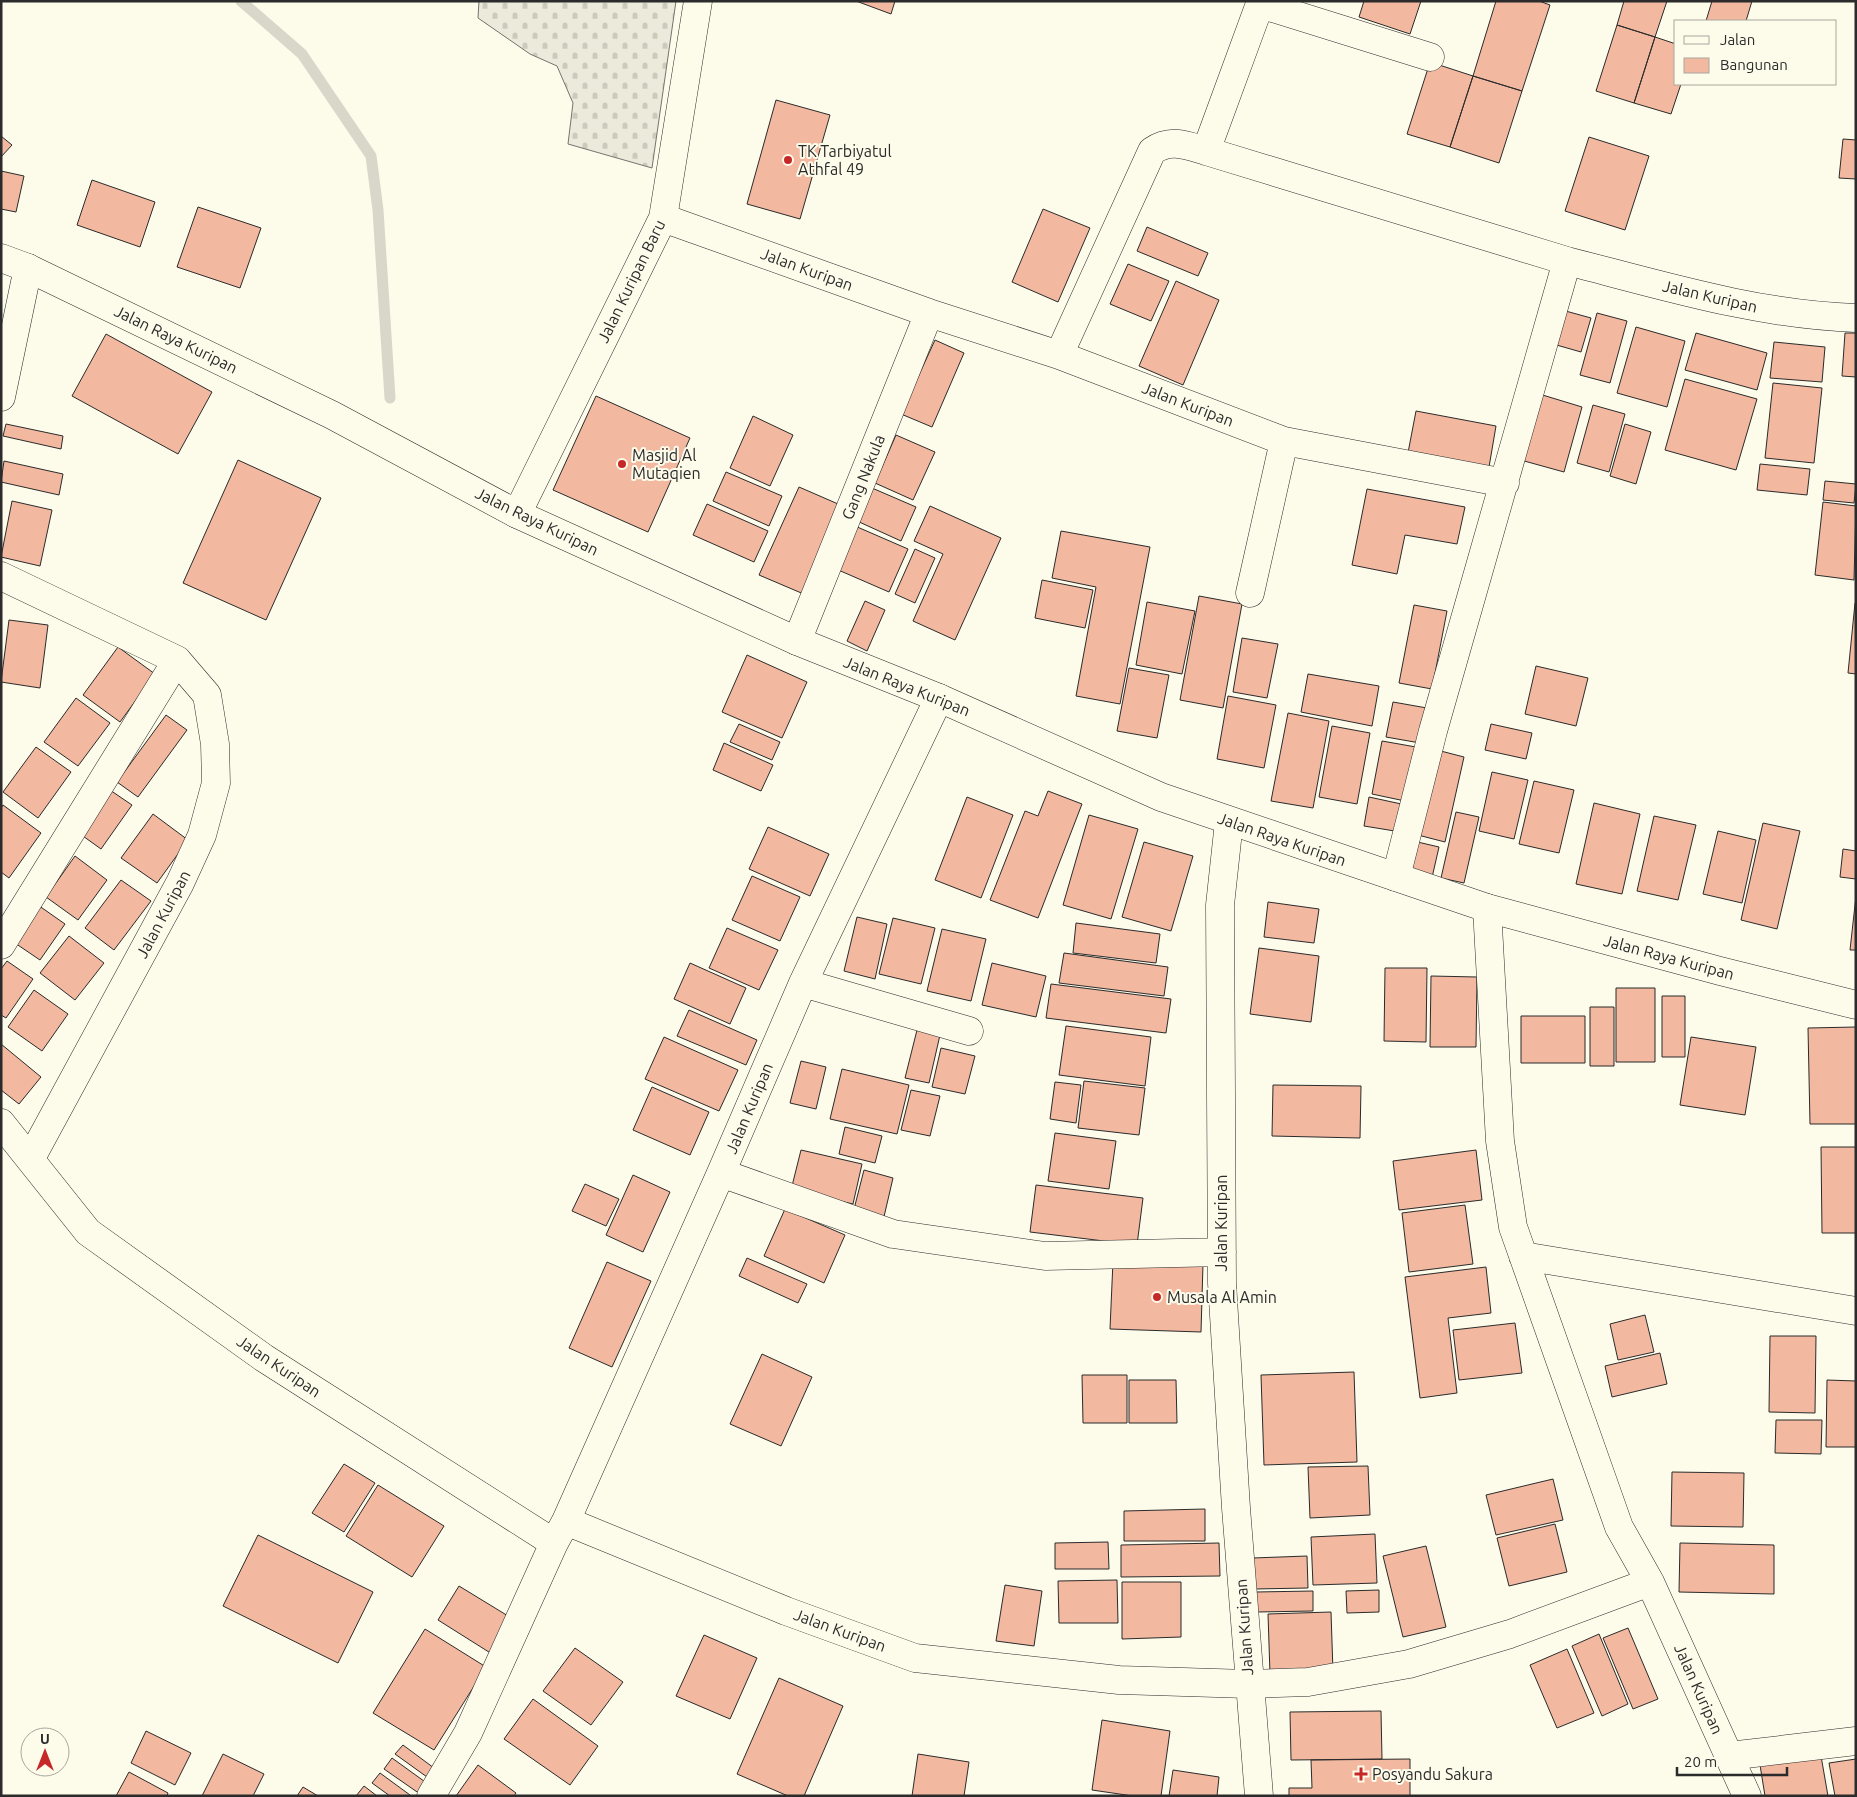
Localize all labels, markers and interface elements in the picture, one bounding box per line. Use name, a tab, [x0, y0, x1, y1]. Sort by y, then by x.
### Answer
legend	[1674, 20, 1837, 85]
text: Jalan	[1720, 31, 1755, 48]
text: Bangunan	[1720, 56, 1788, 73]
place label: TK Tarbiyatul Athfal 49	[798, 142, 892, 178]
marker: TK Tarbiyatul Athfal 49	[782, 154, 794, 166]
street label: Jalan Kuripan Baru	[594, 217, 668, 345]
street label: Jalan Kuripan	[758, 244, 856, 294]
street label: Jalan Kuripan	[1661, 276, 1759, 316]
street label: Jalan Raya Kuripan	[112, 301, 240, 377]
street label: Jalan Kuripan	[1140, 378, 1236, 430]
street label: Gang Nakula	[838, 432, 888, 522]
place label: Masjid Al Mutaqien	[632, 446, 701, 482]
marker: Masjid Al Mutaqien	[616, 458, 628, 470]
street label: Jalan Raya Kuripan	[473, 483, 601, 559]
street label: Jalan Raya Kuripan	[841, 652, 973, 720]
street label: Jalan Raya Kuripan	[1215, 809, 1349, 869]
street label: Jalan Kuripan	[132, 867, 194, 961]
street label: Jalan Raya Kuripan	[1602, 931, 1736, 983]
street label: Jalan Kuripan	[722, 1060, 776, 1156]
street label: Jalan Kuripan	[1212, 1175, 1230, 1271]
place label: Musala Al Amin	[1167, 1288, 1277, 1306]
marker: Musala Al Amin	[1151, 1291, 1163, 1303]
street label: Jalan Kuripan	[234, 1331, 324, 1401]
street label: Jalan Kuripan	[1232, 1578, 1256, 1676]
street label: Jalan Kuripan	[791, 1605, 889, 1655]
street label: Jalan Kuripan	[1671, 1641, 1727, 1737]
north arrow	[20, 1727, 70, 1777]
text: U	[40, 1731, 50, 1747]
scale bar	[1677, 1744, 1787, 1776]
text: 20 m	[1684, 1753, 1717, 1770]
place label: Posyandu Sakura	[1372, 1765, 1493, 1783]
marker: Posyandu Sakura	[1354, 1767, 1368, 1781]

